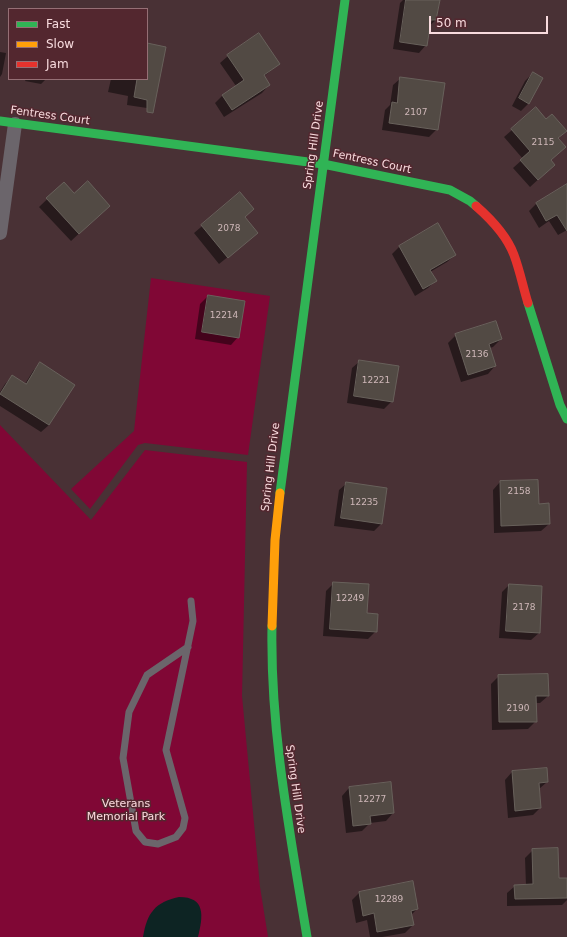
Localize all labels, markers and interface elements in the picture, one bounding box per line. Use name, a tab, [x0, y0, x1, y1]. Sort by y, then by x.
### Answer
legend	[8, 8, 148, 80]
scale bar	[431, 8, 550, 34]
text: 50 m	[436, 16, 467, 30]
text: Fast	[46, 17, 70, 31]
text: Slow	[46, 37, 74, 51]
text: Jam	[46, 57, 69, 71]
street label: Spring Hill Drive	[301, 100, 327, 190]
street label: Fentress Court	[9, 104, 91, 128]
house number: 2107	[405, 108, 427, 118]
house number: 2115	[532, 138, 554, 148]
street label: Fentress Court	[332, 147, 412, 177]
house number: 2078	[218, 224, 240, 234]
house number: 12214	[210, 311, 238, 321]
house number: 2136	[466, 350, 488, 360]
house number: 12221	[362, 376, 390, 386]
street label: Spring Hill Drive	[259, 422, 283, 512]
house number: 2158	[508, 487, 530, 497]
house number: 12235	[350, 498, 378, 508]
house number: 12249	[336, 594, 364, 604]
house number: 2178	[513, 603, 535, 613]
house number: 2190	[507, 704, 529, 714]
street label: Spring Hill Drive	[282, 744, 308, 834]
house number: 12277	[358, 795, 386, 805]
park label: Veterans Memorial Park	[87, 797, 165, 823]
house number: 12289	[375, 895, 403, 905]

